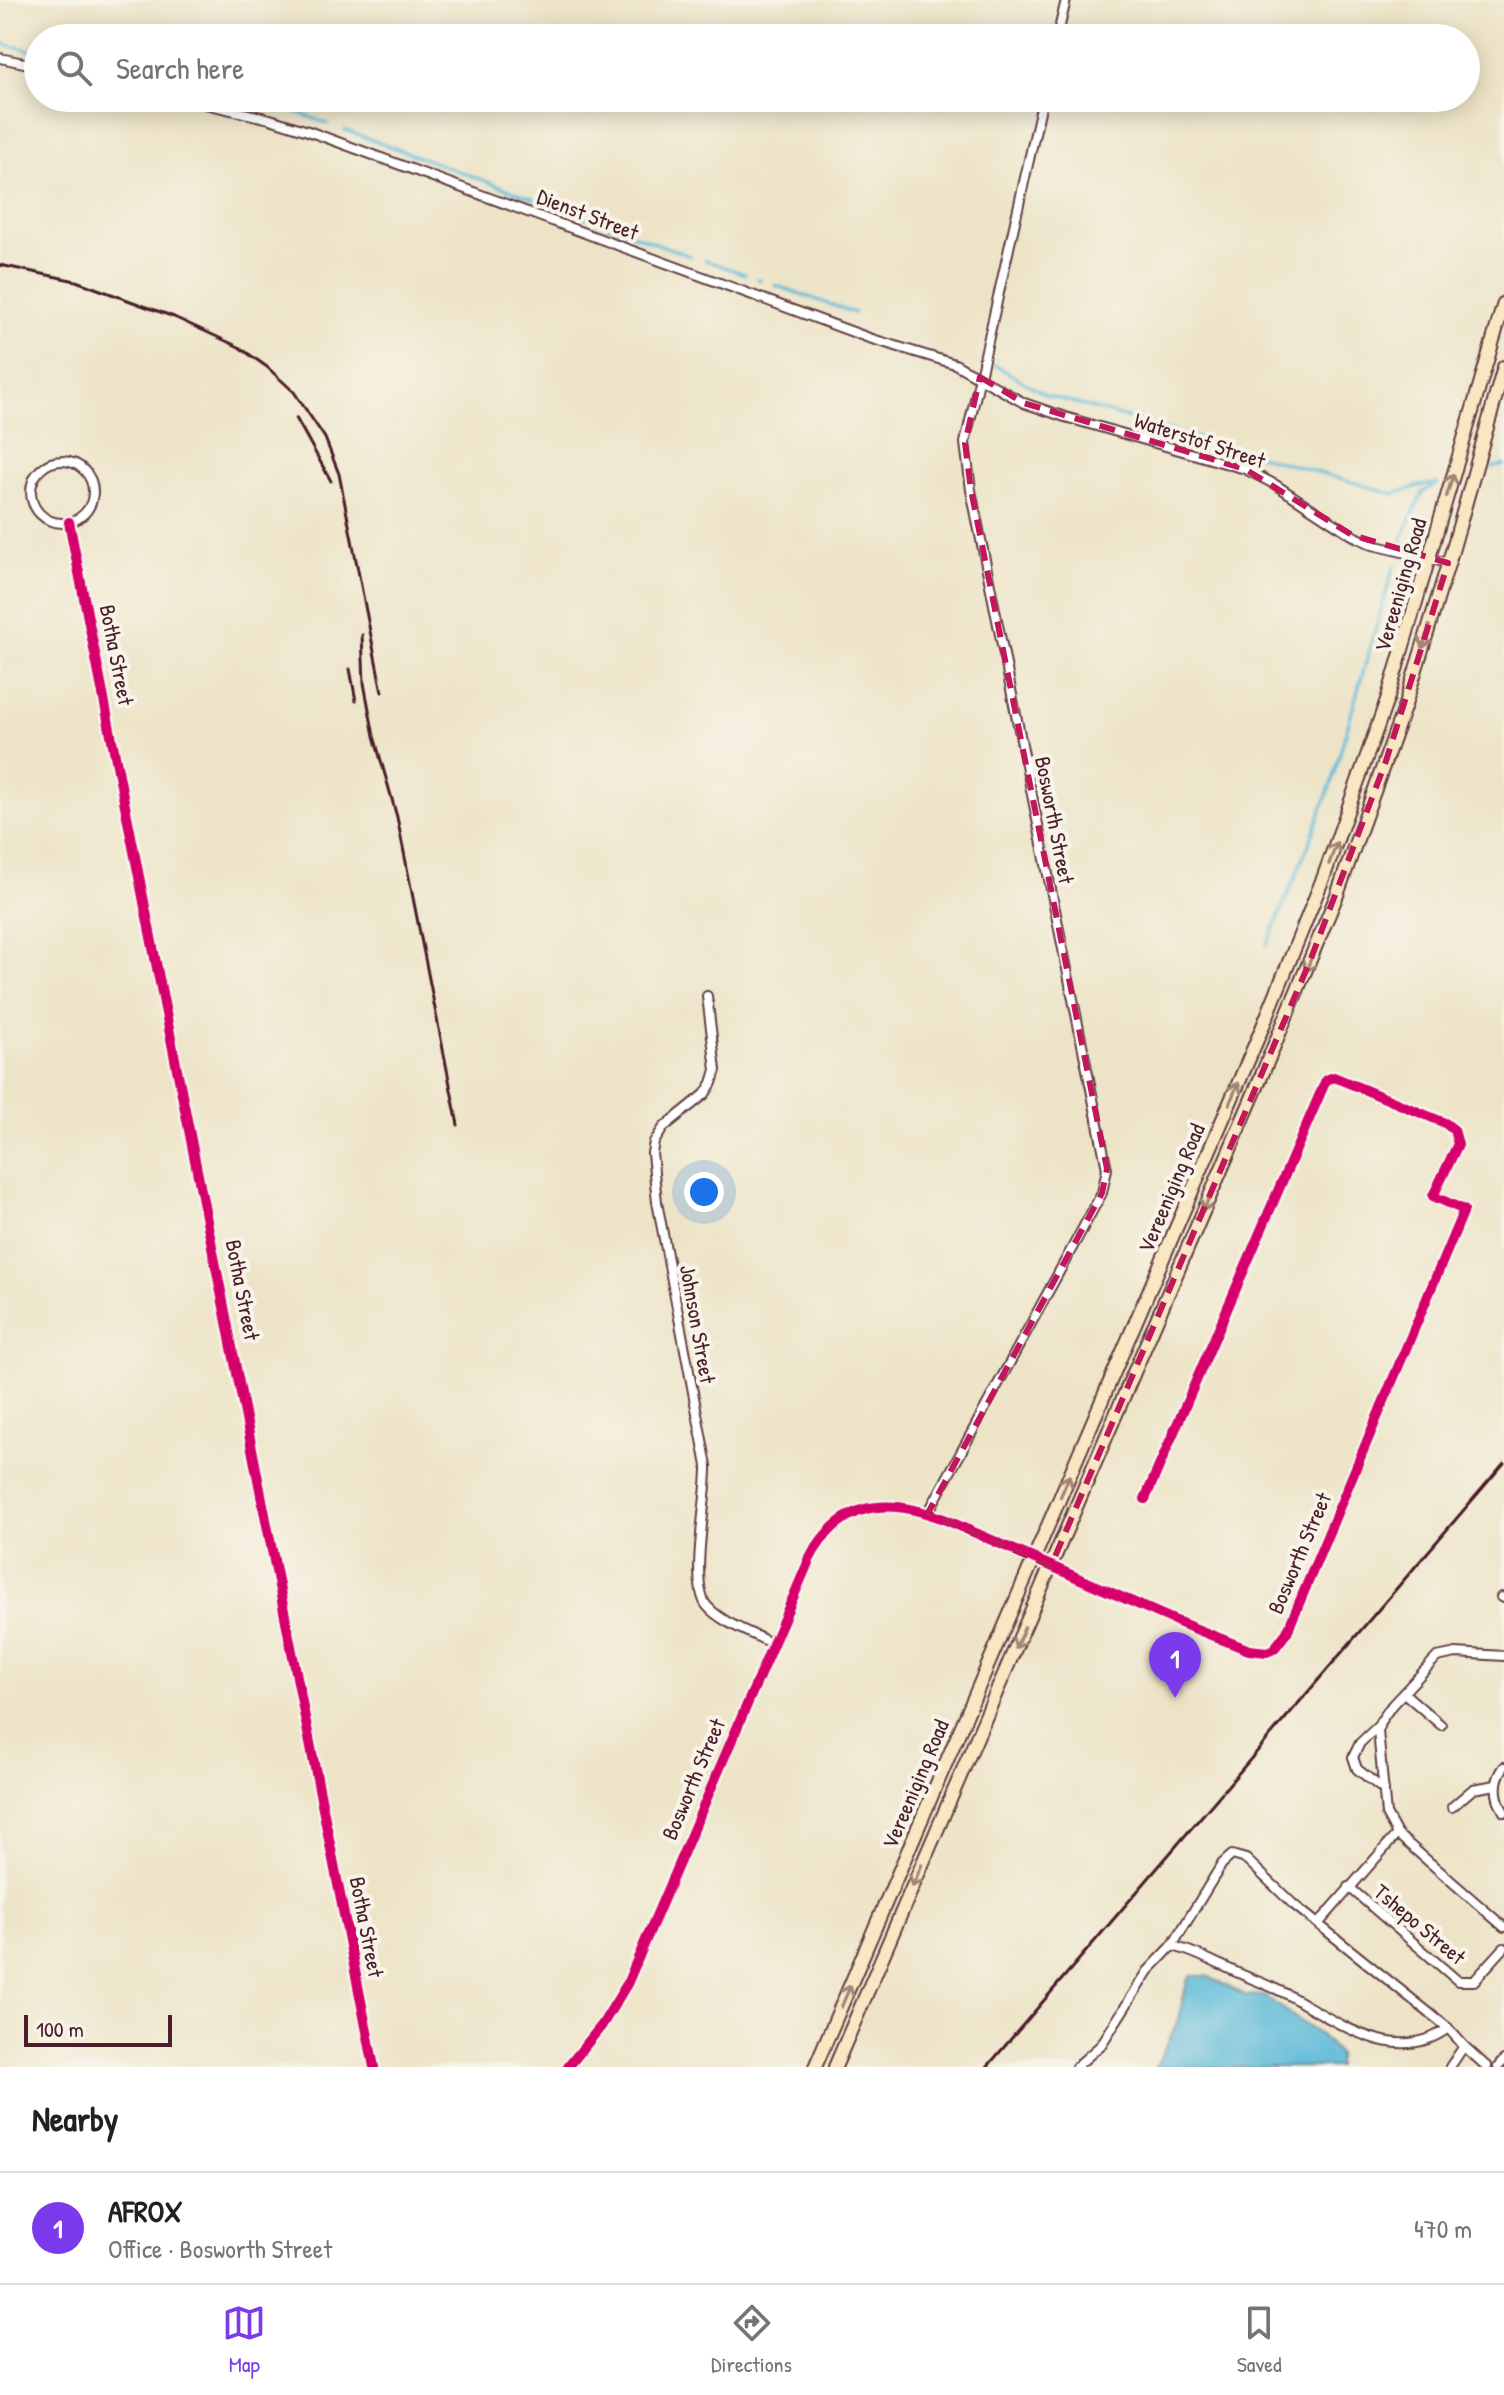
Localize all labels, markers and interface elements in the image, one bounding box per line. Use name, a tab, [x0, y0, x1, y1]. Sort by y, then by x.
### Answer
search box	[24, 24, 1480, 112]
icon: search	[52, 46, 96, 90]
text: Search here	[116, 48, 244, 88]
street label: Dienst Street	[533, 181, 643, 247]
street label: Waterstof Street	[1131, 405, 1270, 475]
one-way arrow	[1443, 472, 1458, 498]
street label: Vereeniging Road	[1367, 514, 1433, 655]
street label: Botha Street	[93, 602, 142, 708]
one-way arrow	[1418, 624, 1433, 650]
street label: Bosworth Street	[1028, 754, 1082, 887]
one-way arrow	[1326, 841, 1341, 866]
one-way arrow	[1302, 948, 1316, 973]
one-way arrow	[1227, 1081, 1242, 1106]
street label: Vereeniging Road	[1130, 1118, 1212, 1257]
your location	[684, 1172, 724, 1212]
one-way arrow	[1200, 1188, 1215, 1212]
street label: Botha Street	[219, 1237, 268, 1343]
street label: Johnson Street	[673, 1262, 723, 1386]
one-way arrow	[1058, 1475, 1073, 1499]
street label: Bosworth Street	[1260, 1487, 1338, 1618]
one-way arrow	[1012, 1625, 1027, 1649]
pin: 1	[1149, 1632, 1201, 1698]
street label: Bosworth Street	[654, 1713, 732, 1844]
street label: Vereeniging Road	[874, 1714, 956, 1853]
one-way arrow	[909, 1864, 924, 1888]
street label: Botha Street	[343, 1874, 392, 1980]
street label: Tshepo Street	[1368, 1877, 1473, 1972]
one-way arrow	[840, 1984, 855, 2008]
scale bar	[24, 2011, 172, 2047]
text: 100 m	[36, 2014, 84, 2044]
text: Nearby	[32, 2096, 118, 2142]
text: AFROX	[108, 2191, 182, 2231]
text: 1	[53, 2211, 63, 2246]
text: 470 m	[1414, 2211, 1472, 2246]
text: Office · Bosworth Street	[108, 2231, 332, 2266]
tab: Map	[222, 2301, 266, 2379]
tab: Directions	[711, 2301, 792, 2379]
tab: Saved	[1237, 2301, 1282, 2379]

